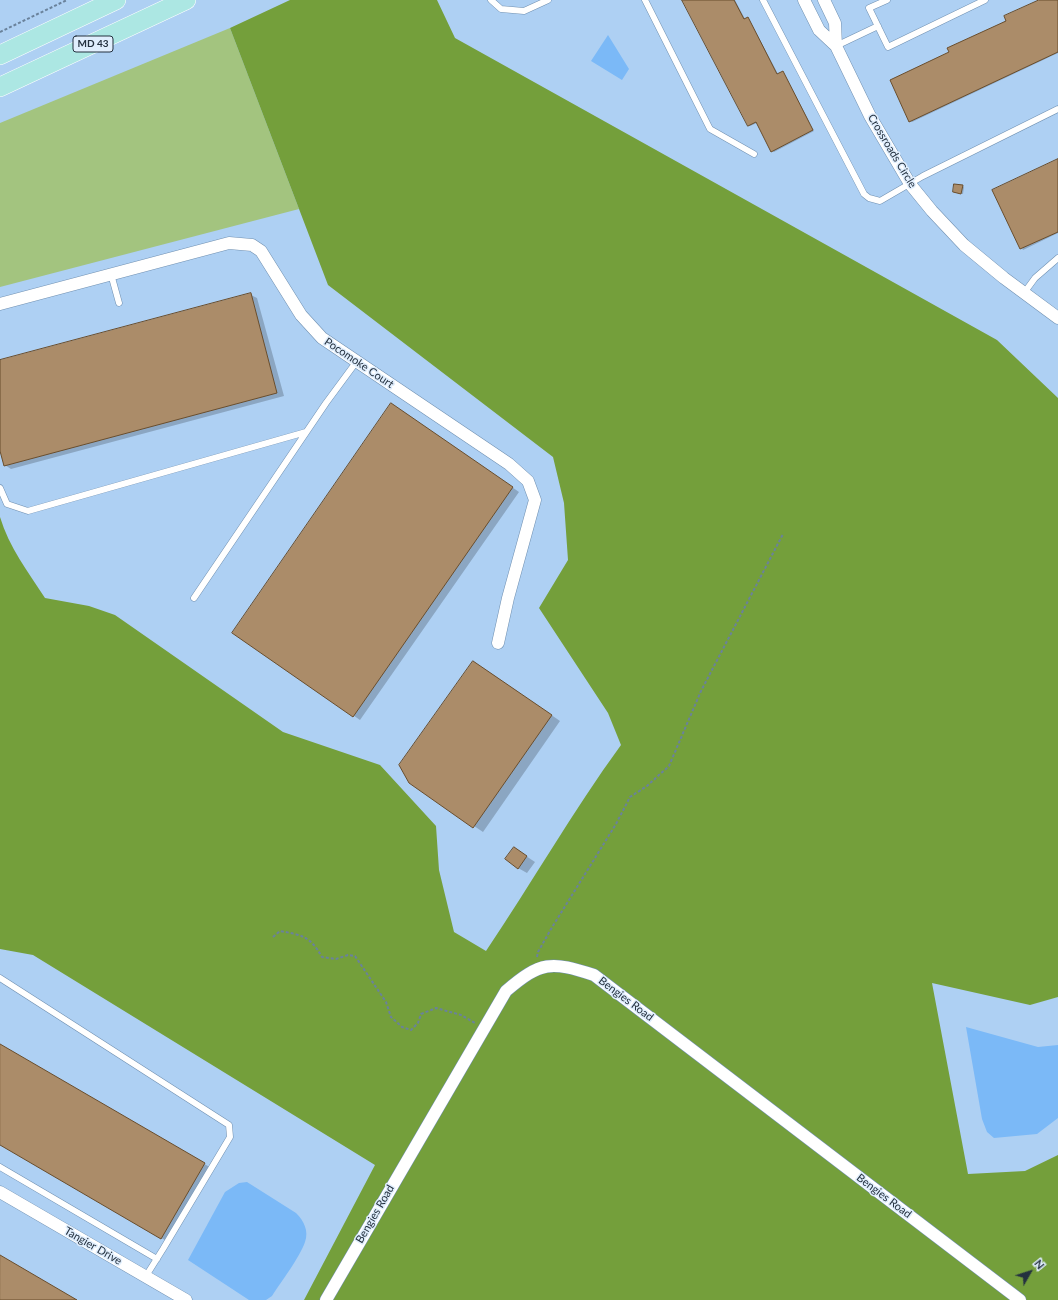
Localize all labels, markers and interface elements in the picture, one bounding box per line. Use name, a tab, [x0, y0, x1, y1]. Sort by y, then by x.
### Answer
road number: MD 43	[73, 36, 113, 52]
street label: Crossroads Circle	[865, 112, 919, 190]
street label: Pocomoke Court	[322, 335, 396, 391]
street label: Bengies Road	[596, 974, 656, 1024]
street label: Bengies Road	[854, 1171, 914, 1221]
street label: Bengies Road	[353, 1183, 397, 1245]
street label: Tangier Drive	[62, 1224, 124, 1268]
north arrow	[1010, 1252, 1050, 1292]
text: N	[1032, 1257, 1047, 1272]

